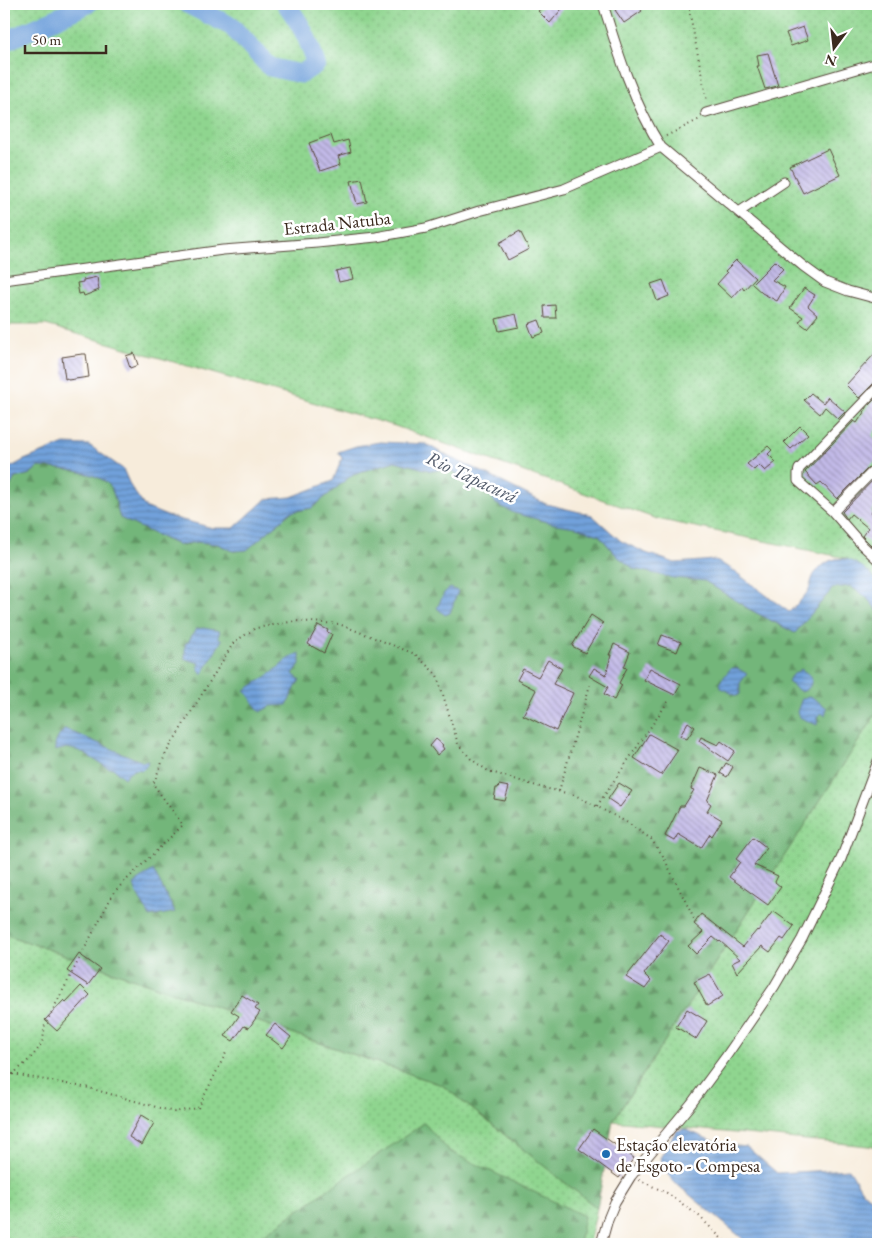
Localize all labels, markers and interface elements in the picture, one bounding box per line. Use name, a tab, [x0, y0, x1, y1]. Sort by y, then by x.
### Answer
scale bar	[25, 22, 106, 54]
north arrow	[810, 22, 860, 72]
text: 50 m	[32, 30, 61, 49]
text: N	[822, 50, 838, 71]
street label: Estrada Natuba	[282, 206, 392, 240]
water label: Rio Tapacurá	[423, 445, 522, 509]
place label: Estação elevatória de Esgoto - Compesa	[616, 1133, 761, 1177]
marker: Estação elevatória de Esgoto - Compesa	[600, 1148, 612, 1160]

